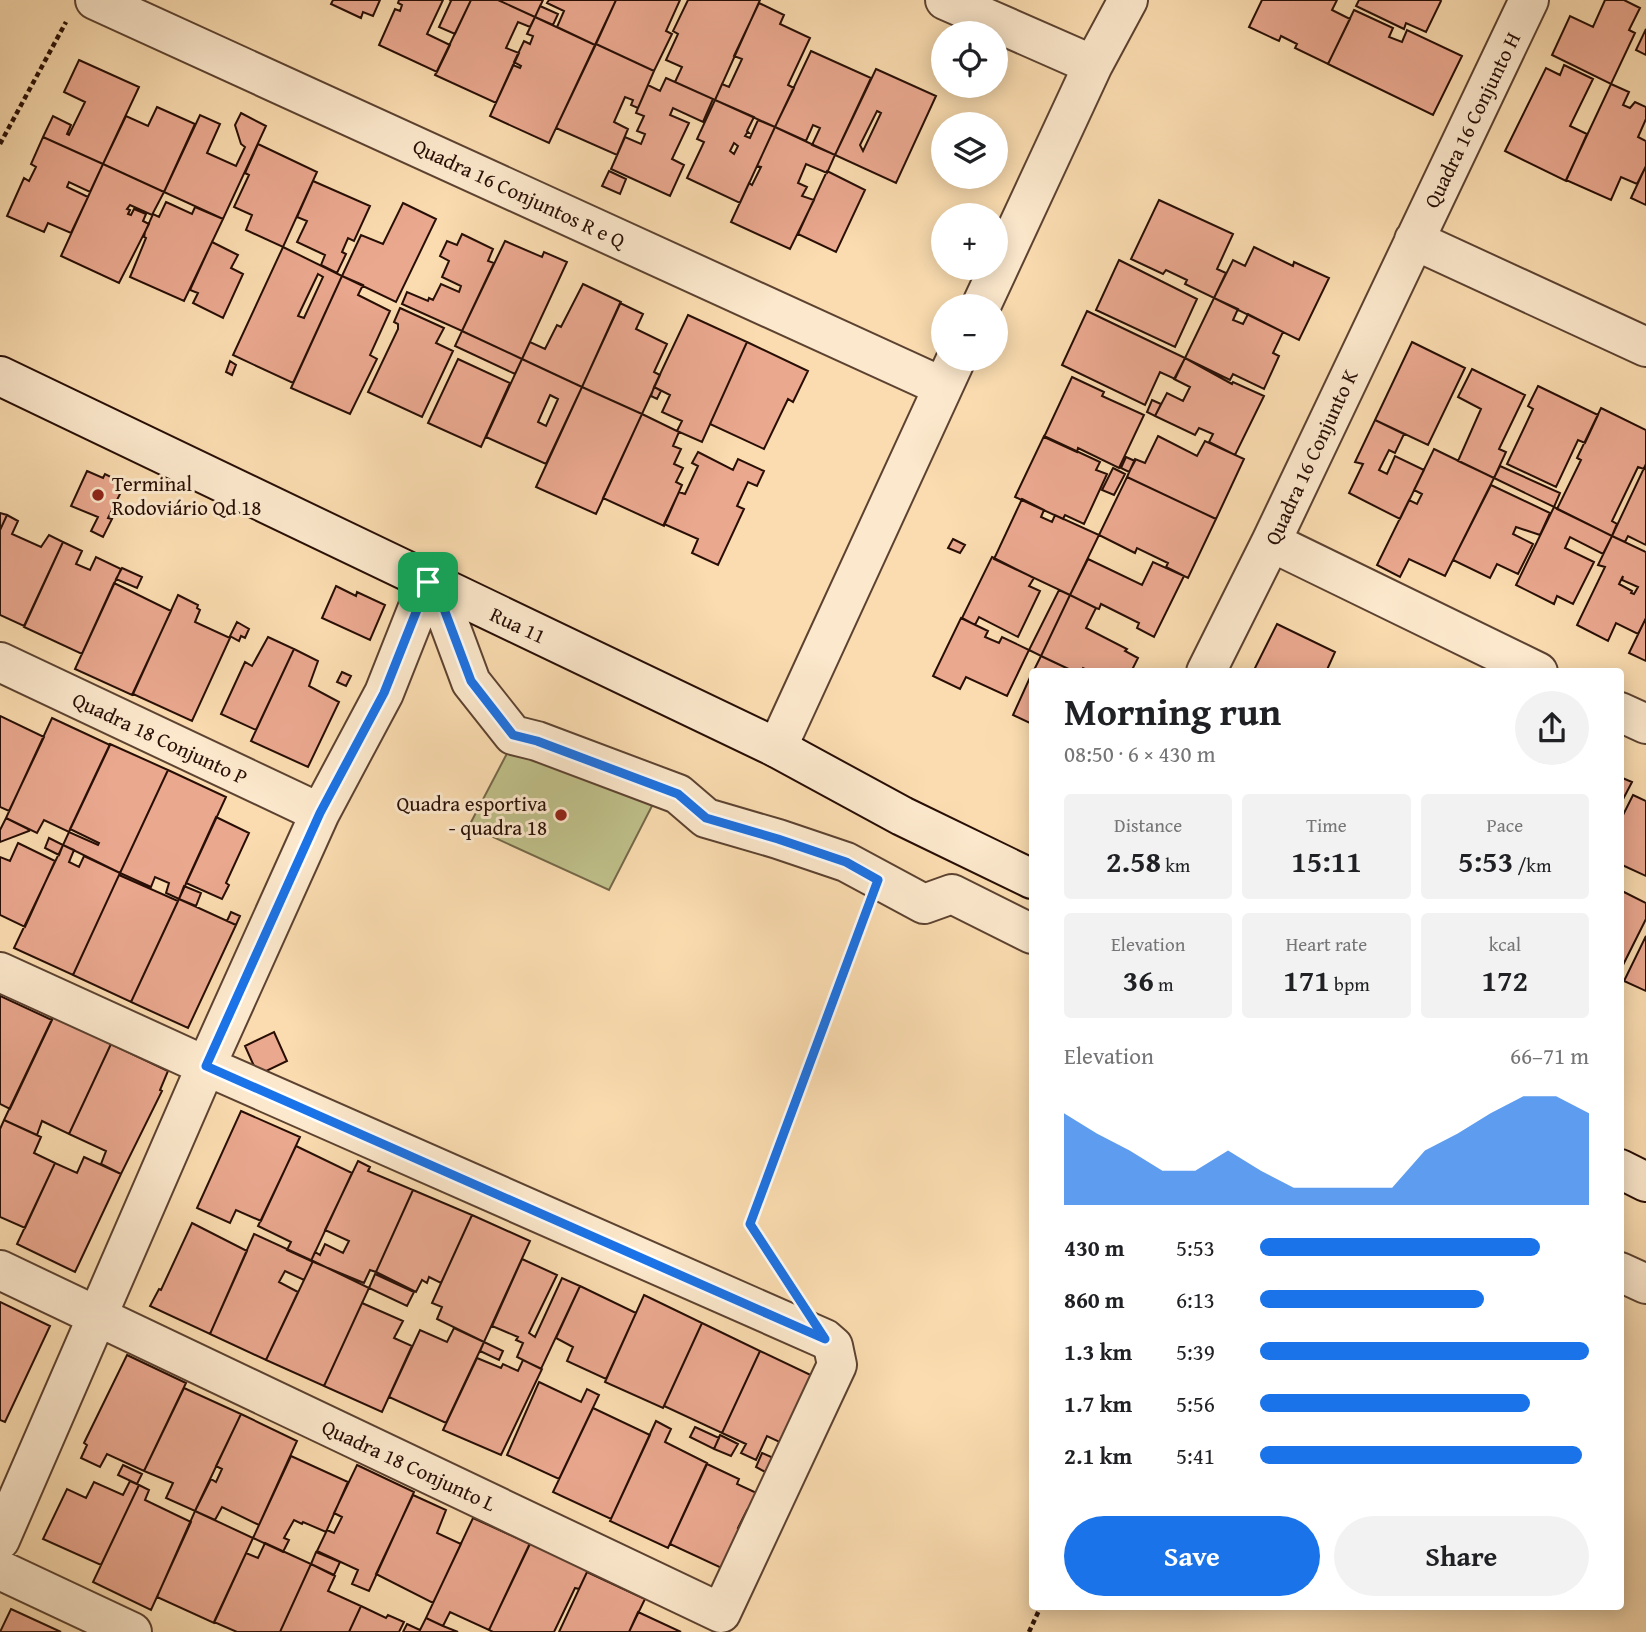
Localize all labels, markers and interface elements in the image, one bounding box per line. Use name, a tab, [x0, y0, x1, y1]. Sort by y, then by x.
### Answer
map controls	[931, 21, 1008, 371]
button: locate	[931, 21, 1008, 98]
street label: Quadra 16 Conjunto H	[1416, 27, 1528, 213]
button: layers	[931, 112, 1008, 189]
street label: Quadra 16 Conjuntos R e Q	[408, 130, 631, 256]
button: +	[931, 203, 1008, 280]
button: −	[931, 294, 1008, 371]
street label: Quadra 16 Conjunto K	[1257, 363, 1366, 550]
place label: Terminal Rodoviário Qd 18	[112, 468, 261, 523]
marker: Terminal Rodoviário Qd 18	[90, 487, 106, 503]
pin	[398, 552, 458, 612]
icon: arrive	[409, 563, 447, 601]
street label: Rua 11	[485, 599, 551, 651]
text: Morning run	[1064, 683, 1281, 739]
street label: Quadra 18 Conjunto P	[67, 684, 253, 792]
button: share	[1515, 691, 1589, 765]
text: 08:50 · 6 × 430 m	[1064, 737, 1216, 770]
place label: Quadra esportiva - quadra 18	[397, 788, 547, 843]
marker: Quadra esportiva - quadra 18	[553, 807, 569, 823]
text: Distance	[1114, 811, 1182, 839]
text: Time	[1306, 811, 1347, 839]
text: Pace	[1487, 811, 1523, 839]
text: 2.58	[1106, 839, 1161, 883]
text: 15:11	[1291, 839, 1362, 883]
text: 5:53	[1458, 839, 1513, 883]
text: km	[1161, 851, 1190, 879]
text: /km	[1513, 851, 1552, 879]
text: Elevation	[1111, 930, 1185, 958]
text: Heart rate	[1286, 930, 1367, 958]
text: kcal	[1489, 930, 1521, 958]
text: 36	[1123, 958, 1154, 1002]
text: 171	[1283, 958, 1330, 1002]
text: 172	[1482, 958, 1528, 1002]
text: m	[1154, 970, 1174, 998]
text: bpm	[1330, 970, 1370, 998]
text: Elevation	[1064, 1039, 1154, 1072]
text: 66–71 m	[1510, 1039, 1589, 1072]
text: 430 m	[1064, 1231, 1125, 1264]
text: 5:53	[1176, 1231, 1215, 1264]
text: 860 m	[1064, 1283, 1125, 1316]
text: 6:13	[1176, 1283, 1215, 1316]
text: 1.3 km	[1064, 1335, 1132, 1368]
text: 5:39	[1176, 1335, 1215, 1368]
text: 1.7 km	[1064, 1387, 1132, 1420]
text: 5:56	[1176, 1387, 1215, 1420]
street label: Quadra 18 Conjunto L	[317, 1411, 501, 1519]
text: 2.1 km	[1064, 1439, 1132, 1472]
text: 5:41	[1176, 1439, 1215, 1472]
button: Save	[1064, 1516, 1320, 1596]
button: Share	[1334, 1516, 1589, 1596]

